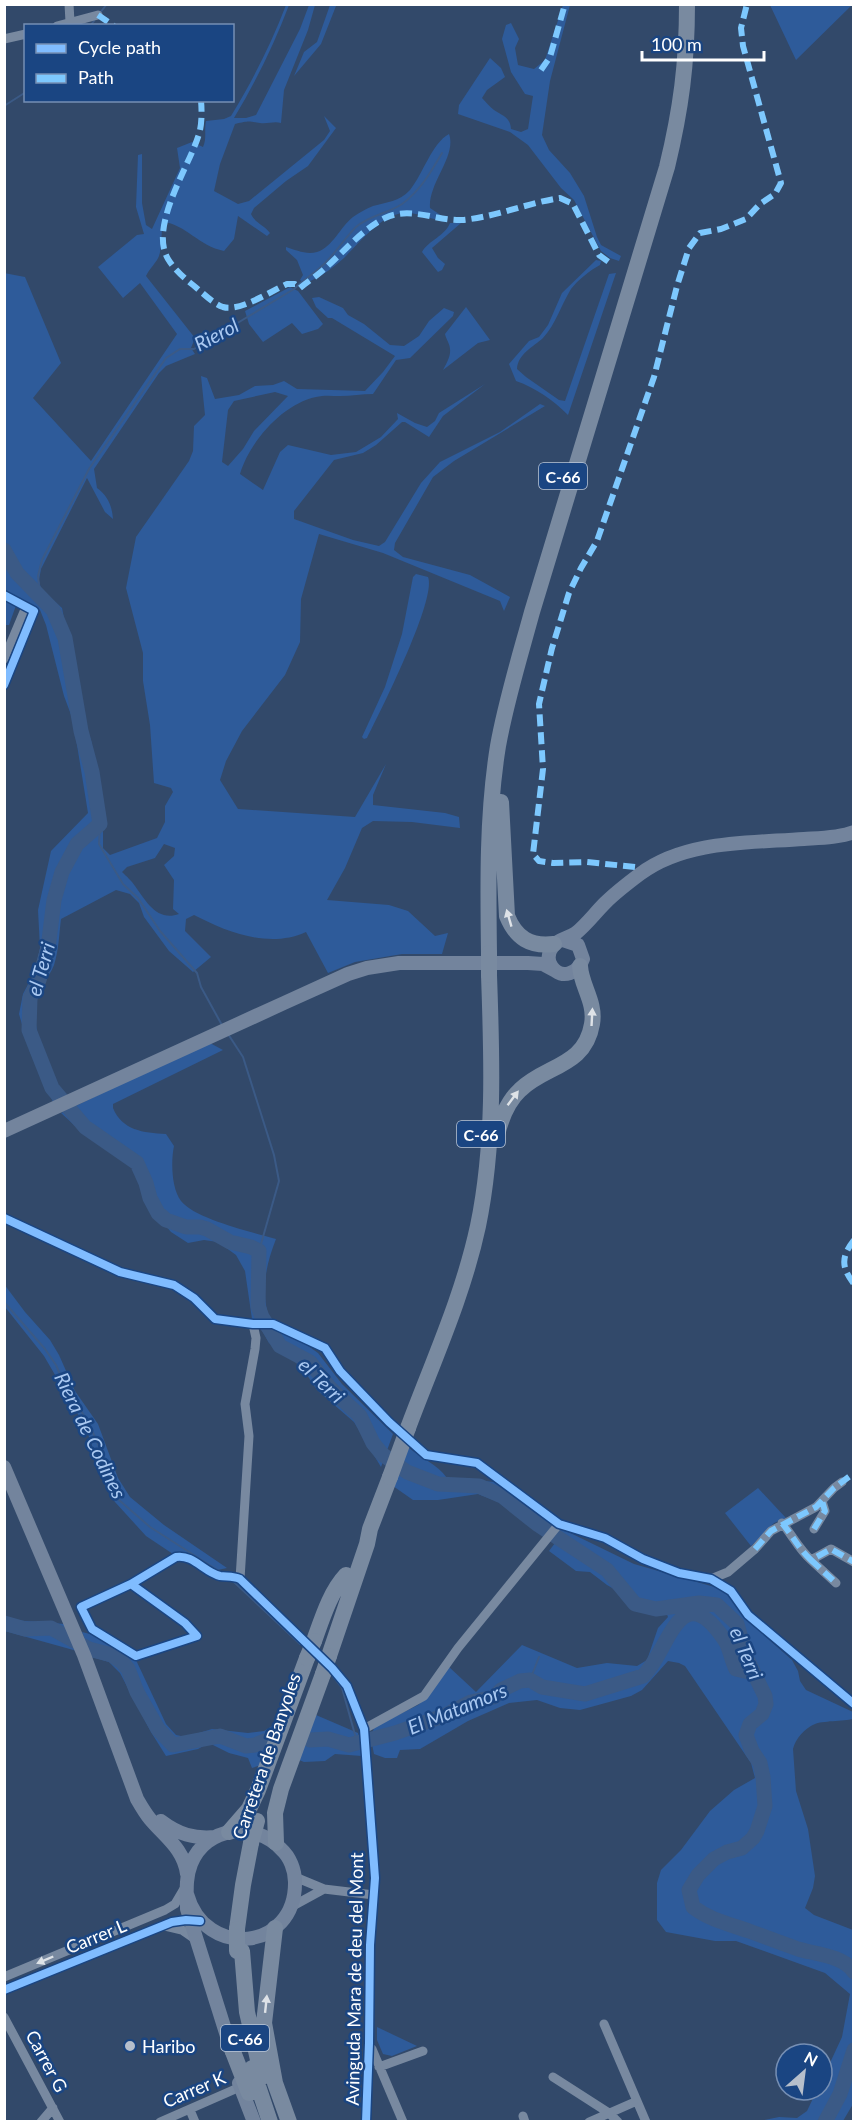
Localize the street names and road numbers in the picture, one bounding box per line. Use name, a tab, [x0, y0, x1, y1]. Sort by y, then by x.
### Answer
road number: C-66	[539, 463, 587, 489]
road number: C-66	[457, 1121, 505, 1147]
street label: Carretera de Banyoles	[227, 1670, 305, 1842]
street label: Avinguda Mara de deu del Mont	[341, 1852, 367, 2106]
street label: Carrer L	[63, 1914, 129, 1958]
road number: C-66	[221, 2025, 269, 2051]
street label: Carrer G	[22, 2026, 72, 2096]
street label: Carrer K	[159, 2066, 229, 2112]

